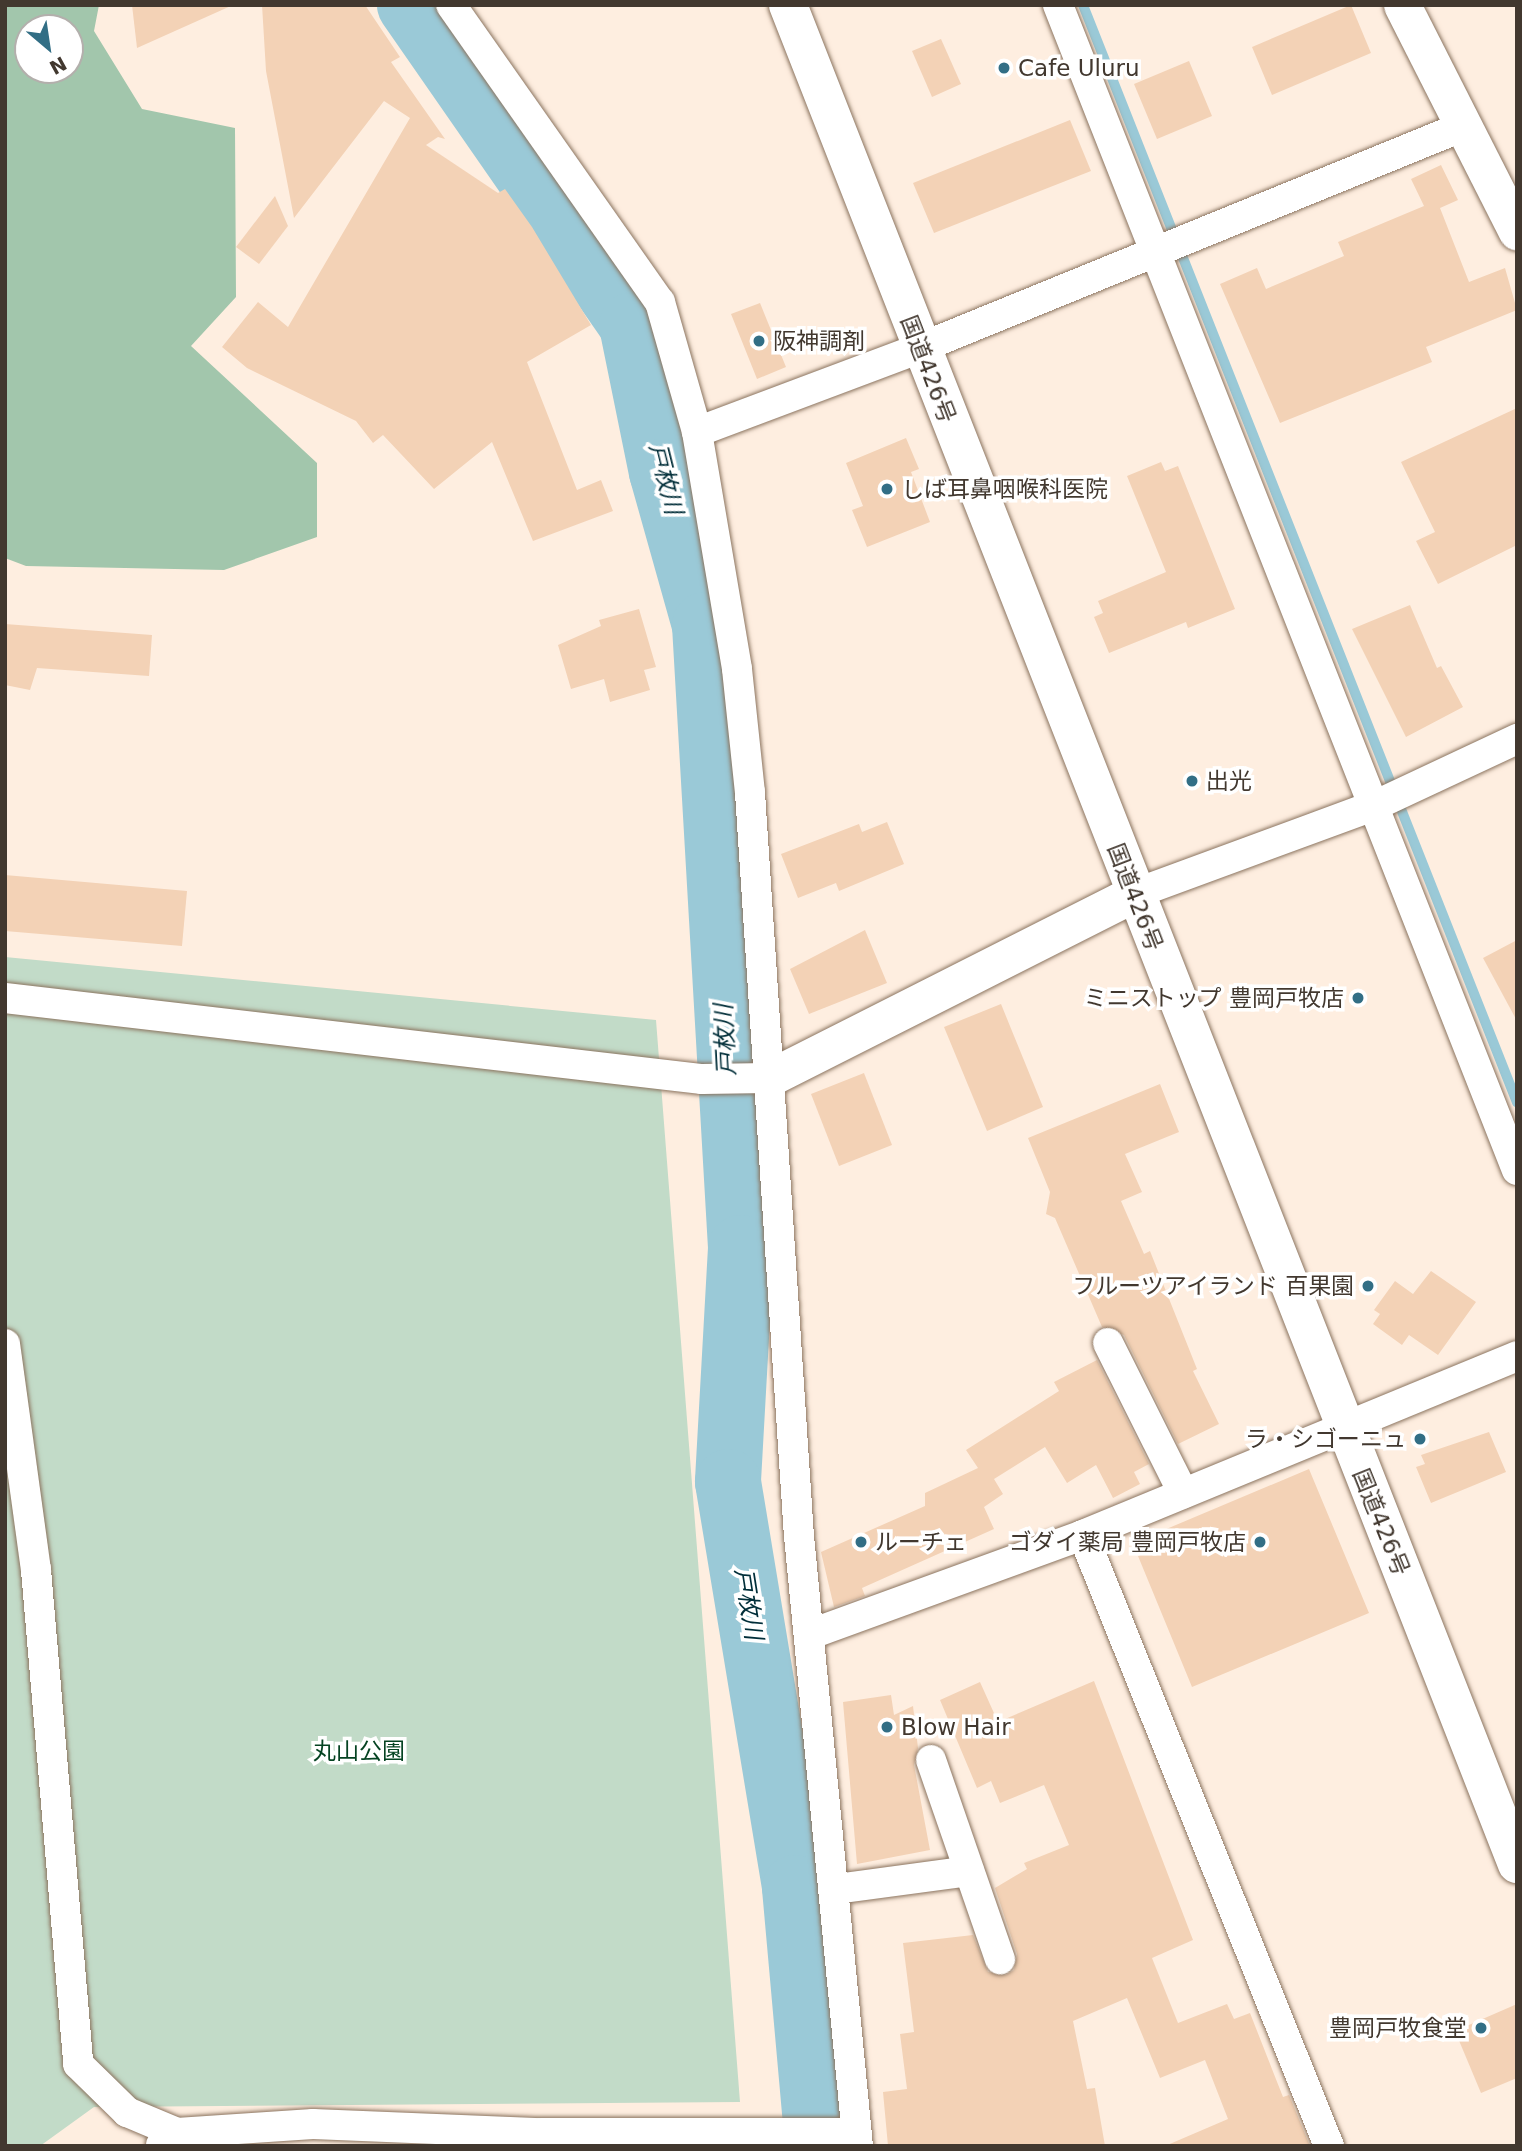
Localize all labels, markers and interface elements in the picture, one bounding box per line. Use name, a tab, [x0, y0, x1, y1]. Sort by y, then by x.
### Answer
north arrow	[14, 14, 84, 84]
text: N	[46, 52, 71, 79]
place label: Cafe Uluru	[1018, 54, 1140, 82]
marker: Cafe Uluru	[996, 60, 1012, 76]
street label: 国道426号	[895, 311, 961, 427]
place label: 阪神調剤	[773, 327, 865, 355]
marker: 阪神調剤	[751, 333, 767, 349]
water label: 戸枚川	[642, 441, 688, 517]
place label: しば耳鼻咽喉科医院	[901, 475, 1108, 503]
marker: しば耳鼻咽喉科医院	[879, 481, 895, 497]
place label: 出光	[1206, 767, 1252, 795]
marker: 出光	[1184, 773, 1200, 789]
street label: 国道426号	[1102, 839, 1168, 955]
place label: ミニストップ 豊岡戸牧店	[1084, 984, 1344, 1012]
marker: ミニストップ 豊岡戸牧店	[1350, 990, 1366, 1006]
water label: 戸枚川	[710, 1003, 742, 1077]
place label: フルーツアイランド 百果園	[1071, 1272, 1354, 1300]
marker: フルーツアイランド 百果園	[1360, 1278, 1376, 1294]
place label: ラ・シゴーニュ	[1245, 1425, 1406, 1453]
marker: ラ・シゴーニュ	[1412, 1431, 1428, 1447]
street label: 国道426号	[1347, 1464, 1415, 1580]
place label: ルーチェ	[875, 1528, 967, 1556]
place label: ゴダイ薬局 豊岡戸牧店	[1009, 1528, 1246, 1556]
marker: ルーチェ	[853, 1534, 869, 1550]
marker: ゴダイ薬局 豊岡戸牧店	[1252, 1534, 1268, 1550]
water label: 戸枚川	[728, 1566, 768, 1642]
place label: Blow Hair	[901, 1713, 1011, 1741]
marker: Blow Hair	[879, 1719, 895, 1735]
park label: 丸山公園	[313, 1737, 405, 1765]
place label: 豊岡戸牧食堂	[1329, 2014, 1467, 2042]
marker: 豊岡戸牧食堂	[1473, 2020, 1489, 2036]

